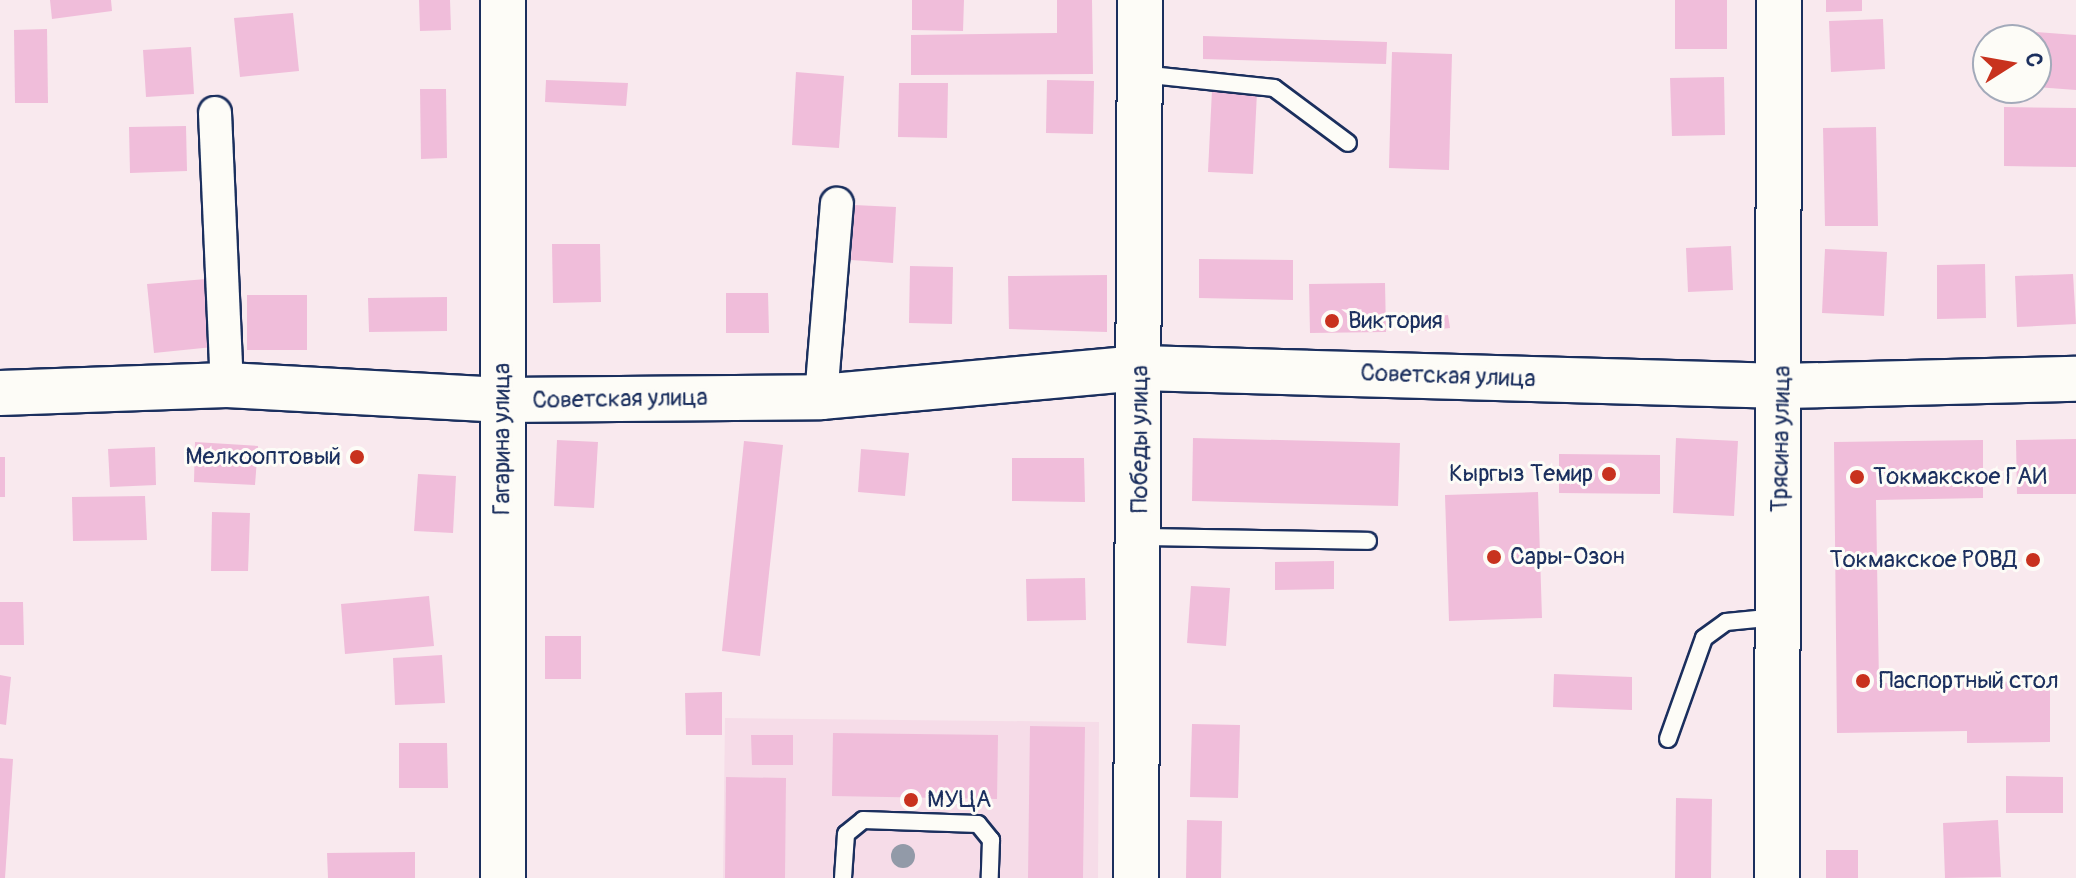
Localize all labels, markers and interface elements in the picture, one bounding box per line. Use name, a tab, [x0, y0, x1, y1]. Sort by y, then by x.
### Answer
north arrow	[1972, 24, 2052, 104]
text: С	[2019, 50, 2049, 69]
place label: Виктория	[1348, 307, 1443, 335]
marker: Виктория	[1323, 312, 1341, 330]
street label: Советская улица	[1360, 359, 1536, 393]
street label: Гагарина улица	[488, 363, 516, 515]
street label: Победы улица	[1126, 365, 1154, 513]
street label: Трясина улица	[1765, 365, 1797, 513]
street label: Советская улица	[532, 383, 708, 415]
place label: Мелкооптовый	[185, 443, 341, 471]
marker: Мелкооптовый	[348, 448, 366, 466]
place label: Кыргыз Темир	[1449, 460, 1593, 488]
place label: Токмакское ГАИ	[1873, 463, 2047, 491]
marker: Кыргыз Темир	[1600, 465, 1618, 483]
marker: Токмакское ГАИ	[1848, 468, 1866, 486]
place label: Сары-Озон	[1510, 543, 1625, 571]
place label: Токмакское РОВД	[1829, 546, 2017, 574]
marker: Сары-Озон	[1485, 548, 1503, 566]
marker: Токмакское РОВД	[2024, 551, 2042, 569]
place label: Паспортный стол	[1879, 667, 2059, 695]
marker: Паспортный стол	[1854, 672, 1872, 690]
place label: МУЦА	[927, 786, 991, 814]
marker: МУЦА	[902, 791, 920, 809]

